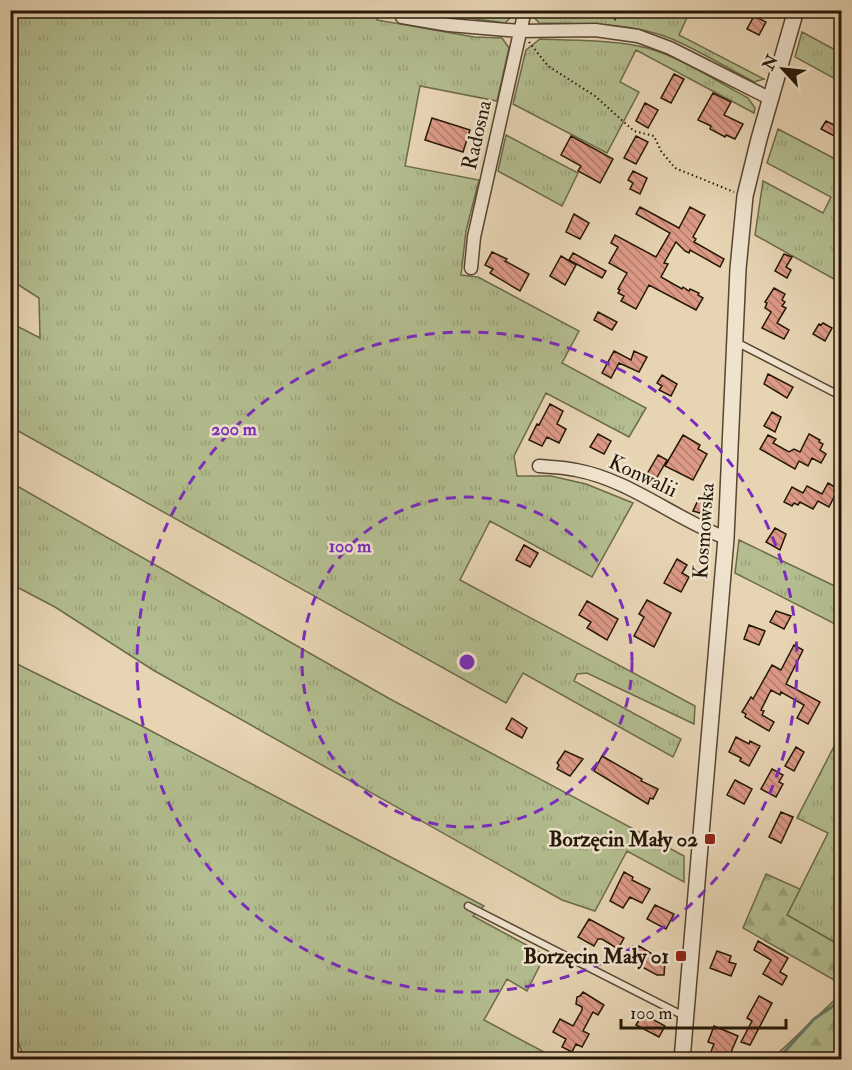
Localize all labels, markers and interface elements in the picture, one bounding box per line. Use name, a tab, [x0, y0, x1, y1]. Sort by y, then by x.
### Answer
north arrow	[753, 39, 813, 99]
text: N	[758, 51, 783, 74]
street label: Radosna	[456, 97, 498, 173]
text: 200 m	[211, 418, 258, 441]
street label: Konwalii	[604, 448, 682, 504]
street label: Kosmowska	[687, 482, 721, 580]
text: 100 m	[329, 535, 372, 558]
centre of rings	[457, 652, 477, 672]
place label: Borzęcin Mały 02	[549, 826, 698, 853]
marker: Borzęcin Mały 02	[703, 832, 717, 846]
place label: Borzęcin Mały 01	[523, 943, 669, 970]
marker: Borzęcin Mały 01	[674, 949, 688, 963]
scale bar	[621, 992, 786, 1030]
text: 100 m	[630, 1002, 673, 1025]

